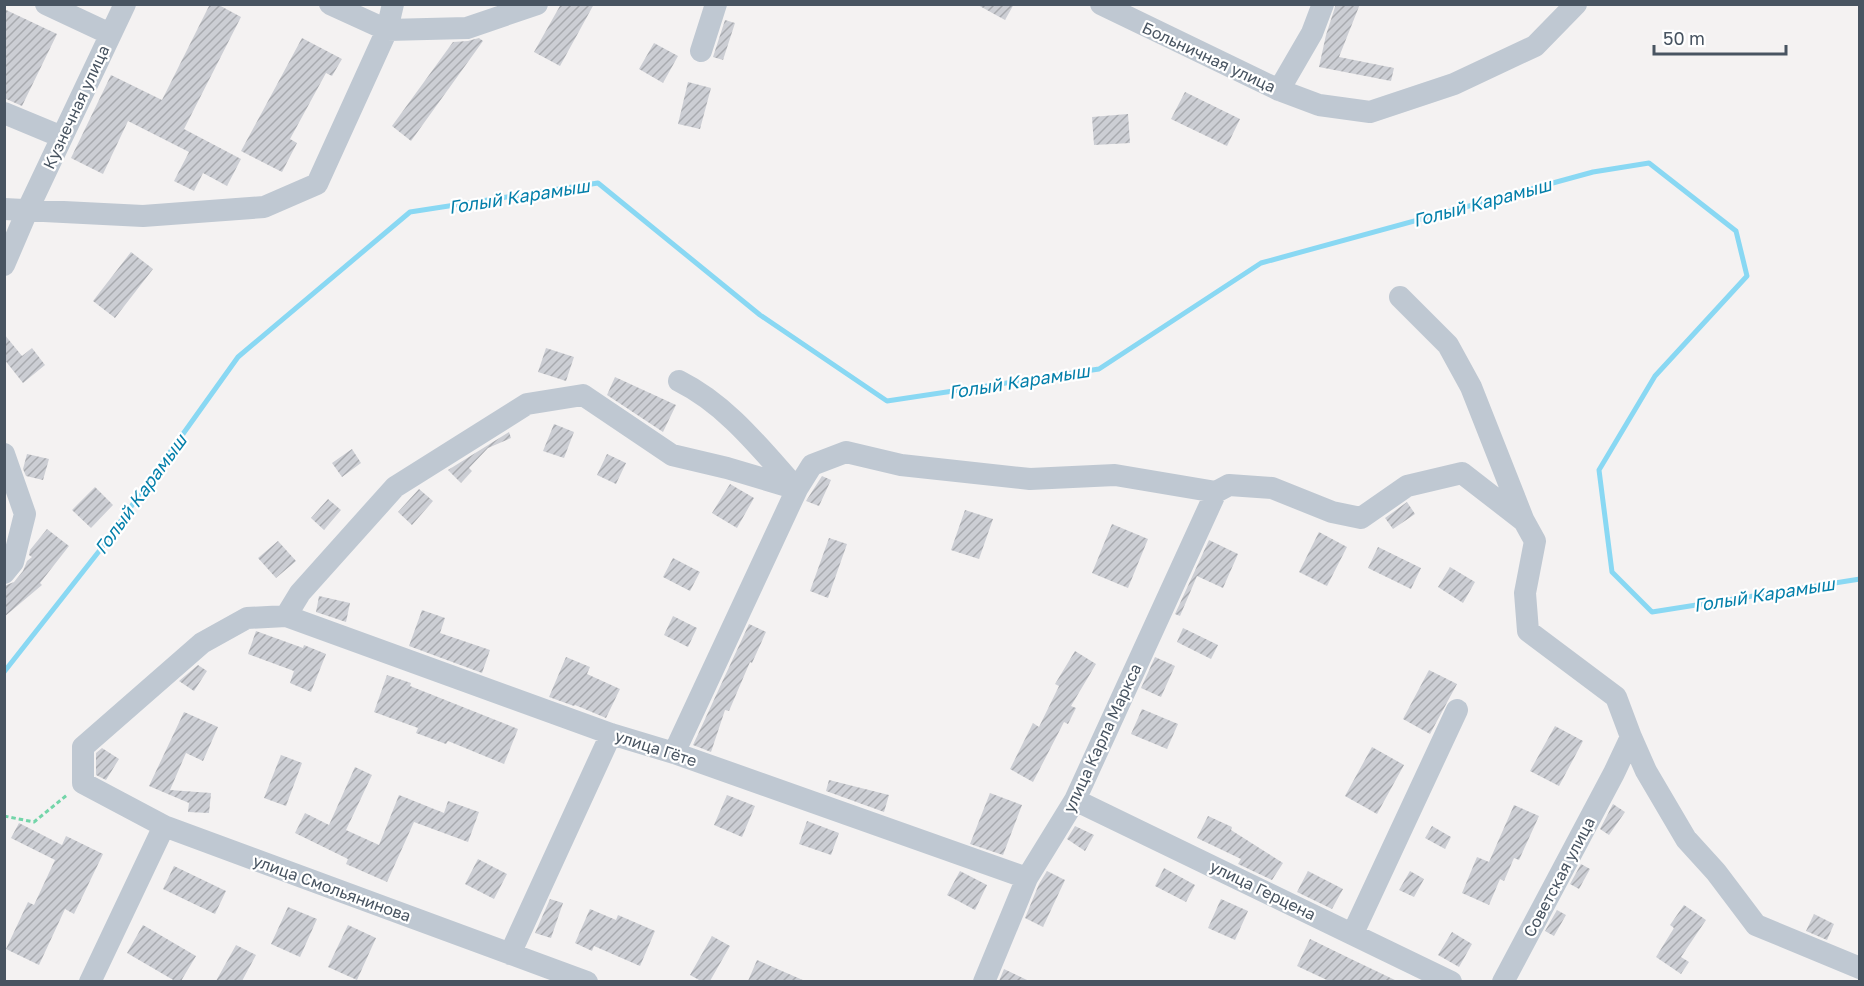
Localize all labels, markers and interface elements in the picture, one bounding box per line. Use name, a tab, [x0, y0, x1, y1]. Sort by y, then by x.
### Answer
street label: Больничная улица	[1139, 17, 1279, 97]
scale bar	[1654, 18, 1786, 56]
text: 50 m	[1663, 27, 1705, 49]
street label: Кузнечная улица	[39, 42, 113, 172]
water label: Голый Карамыш	[1410, 173, 1555, 231]
water label: Голый Карамыш	[447, 174, 592, 218]
water label: Голый Карамыш	[947, 359, 1092, 403]
water label: Голый Карамыш	[89, 429, 192, 558]
water label: Голый Карамыш	[1692, 572, 1837, 616]
street label: улица Карла Маркса	[1059, 660, 1145, 816]
street label: улица Гёте	[613, 725, 699, 771]
street label: Советская улица	[1519, 814, 1599, 940]
street label: улица Смольянинова	[250, 850, 414, 926]
street label: улица Герцена	[1207, 856, 1319, 924]

